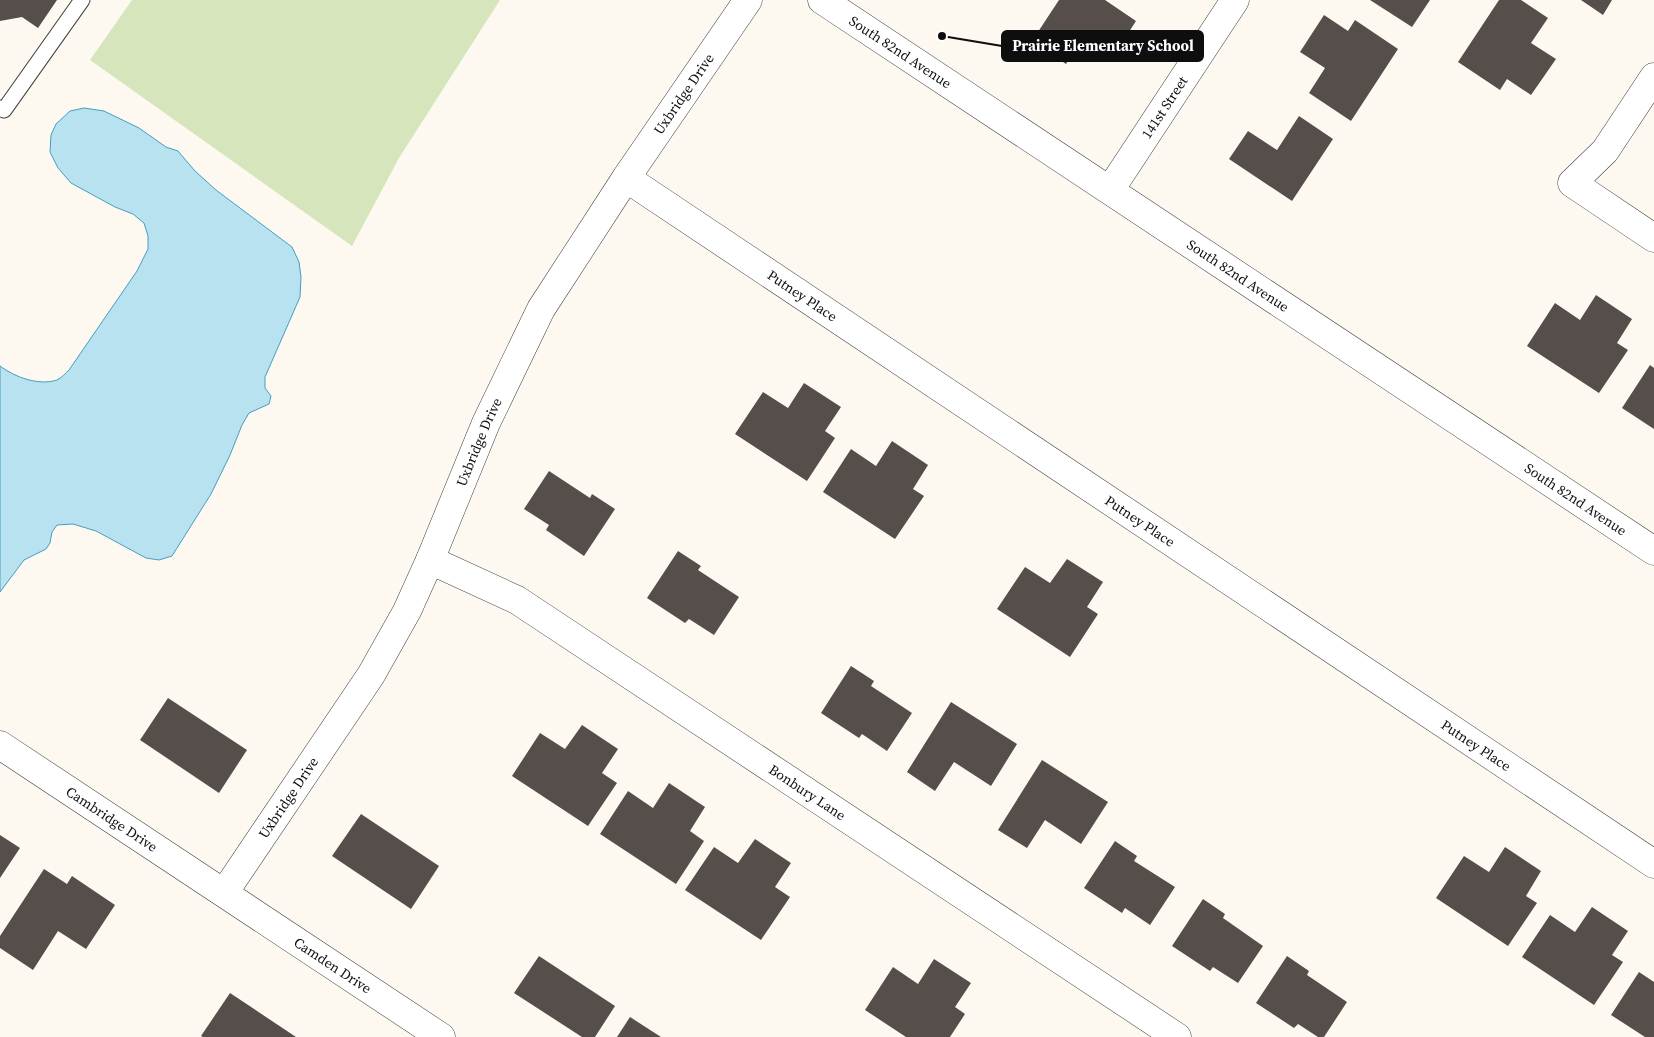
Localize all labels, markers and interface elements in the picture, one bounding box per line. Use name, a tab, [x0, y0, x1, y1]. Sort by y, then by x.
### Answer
street label: South 82nd Avenue	[845, 11, 955, 93]
callout: Prairie Elementary School	[1002, 31, 1203, 61]
text: Prairie Elementary School	[1012, 35, 1194, 56]
street label: Uxbridge Drive	[649, 49, 719, 139]
street label: 141st Street	[1137, 72, 1193, 143]
street label: South 82nd Avenue	[1183, 234, 1293, 317]
street label: Putney Place	[763, 265, 841, 326]
street label: Uxbridge Drive	[451, 394, 507, 489]
street label: South 82nd Avenue	[1521, 458, 1631, 540]
street label: Putney Place	[1101, 490, 1179, 552]
street label: Putney Place	[1437, 715, 1515, 776]
street label: Uxbridge Drive	[254, 753, 323, 842]
street label: Bonbury Lane	[765, 759, 850, 825]
street label: Cambridge Drive	[62, 781, 161, 857]
street label: Camden Drive	[290, 932, 375, 998]

